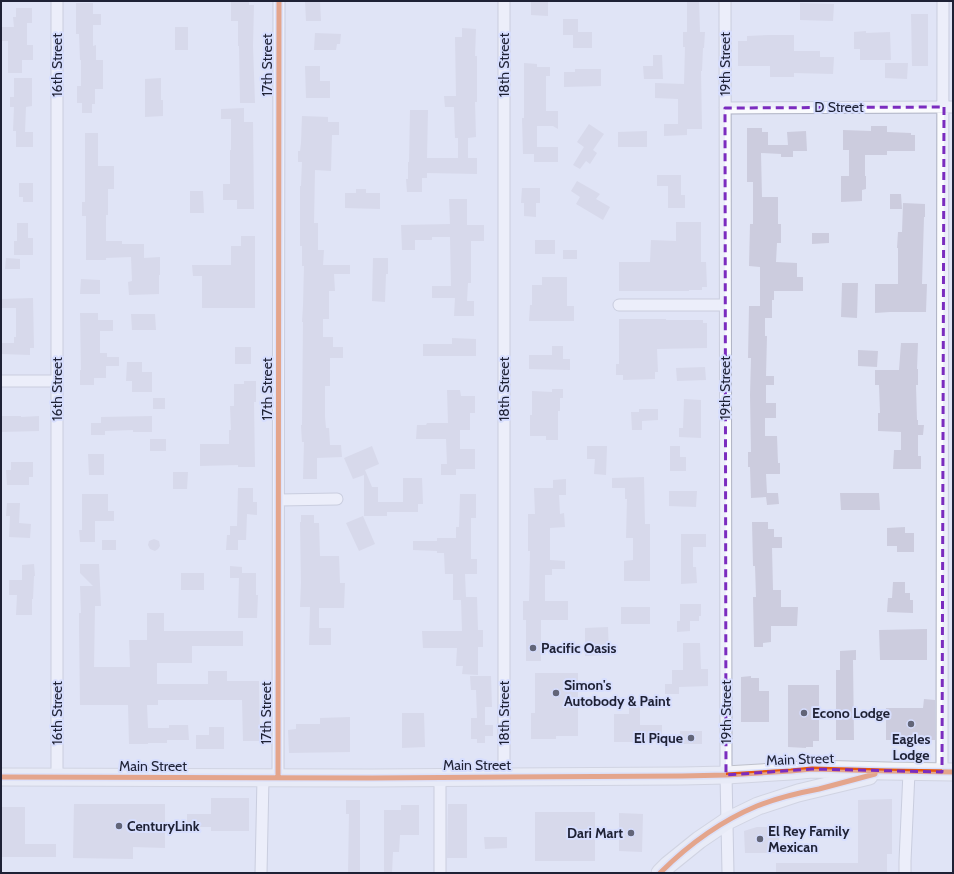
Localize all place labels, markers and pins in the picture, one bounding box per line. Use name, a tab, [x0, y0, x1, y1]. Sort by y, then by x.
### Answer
place label: Pacific Oasis	[541, 639, 616, 657]
marker: Pacific Oasis	[528, 643, 538, 653]
place label: Simon's Autobody & Paint	[564, 676, 671, 710]
marker: Simon's Autobody & Paint	[551, 688, 561, 698]
place label: Econo Lodge	[812, 704, 890, 722]
marker: Econo Lodge	[799, 708, 809, 718]
marker: Eagles Lodge	[906, 719, 916, 729]
place label: El Pique	[634, 729, 683, 747]
place label: Eagles Lodge	[892, 730, 930, 764]
marker: El Pique	[686, 733, 696, 743]
place label: CenturyLink	[127, 817, 200, 835]
marker: CenturyLink	[114, 821, 124, 831]
place label: El Rey Family Mexican	[768, 822, 850, 856]
place label: Dari Mart	[567, 824, 623, 842]
marker: Dari Mart	[626, 828, 636, 838]
marker: El Rey Family Mexican	[755, 834, 765, 844]

